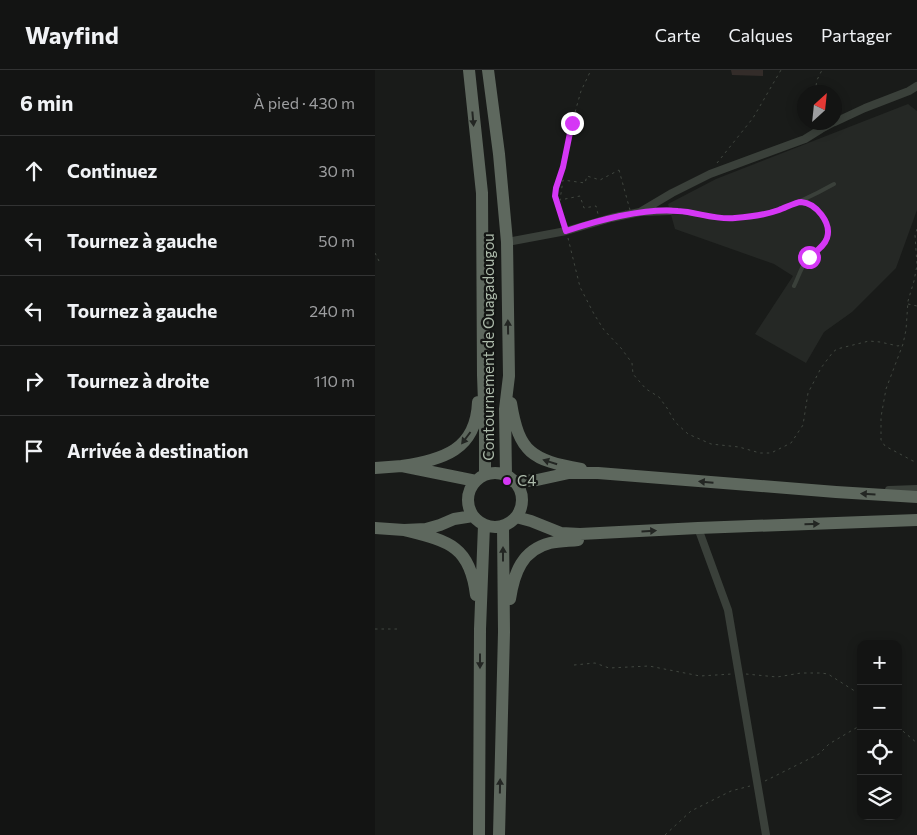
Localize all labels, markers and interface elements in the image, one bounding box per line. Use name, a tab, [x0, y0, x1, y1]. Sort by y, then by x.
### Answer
text: Wayfind	[25, 20, 119, 49]
text: Carte	[655, 24, 700, 46]
text: Calques	[728, 24, 793, 46]
text: Partager	[821, 24, 892, 46]
north arrow	[797, 85, 842, 130]
text: 6 min	[20, 90, 73, 115]
text: À pied · 430 m	[254, 93, 355, 112]
one-way arrow	[470, 111, 478, 127]
route end	[561, 112, 584, 135]
icon: ahead	[20, 157, 48, 185]
text: Continuez	[67, 159, 157, 182]
text: 30 m	[318, 161, 355, 180]
icon: left	[20, 227, 48, 255]
text: Tournez à gauche	[67, 229, 217, 252]
text: 50 m	[318, 231, 355, 250]
street label: Contournement de Ouagadougou	[479, 233, 497, 461]
route start	[798, 246, 821, 269]
icon: left	[20, 297, 48, 325]
text: Tournez à gauche	[67, 299, 217, 322]
text: 240 m	[309, 301, 355, 320]
one-way arrow	[504, 319, 512, 335]
icon: right	[20, 367, 48, 395]
text: Tournez à droite	[67, 369, 209, 392]
text: 110 m	[314, 371, 355, 390]
one-way arrow	[461, 431, 472, 444]
icon: arrive	[20, 437, 48, 465]
text: Arrivée à destination	[67, 439, 249, 462]
one-way arrow	[543, 457, 558, 465]
place label: C4	[517, 471, 536, 489]
marker: C4	[501, 475, 513, 487]
one-way arrow	[698, 477, 714, 485]
one-way arrow	[860, 490, 876, 498]
one-way arrow	[804, 519, 820, 527]
one-way arrow	[642, 526, 658, 534]
one-way arrow	[499, 546, 507, 562]
map controls	[857, 640, 902, 820]
button: +	[857, 640, 902, 685]
one-way arrow	[476, 653, 484, 669]
button: −	[857, 685, 902, 730]
button: locate	[857, 730, 902, 775]
button: layers	[857, 775, 902, 820]
one-way arrow	[497, 778, 505, 794]

